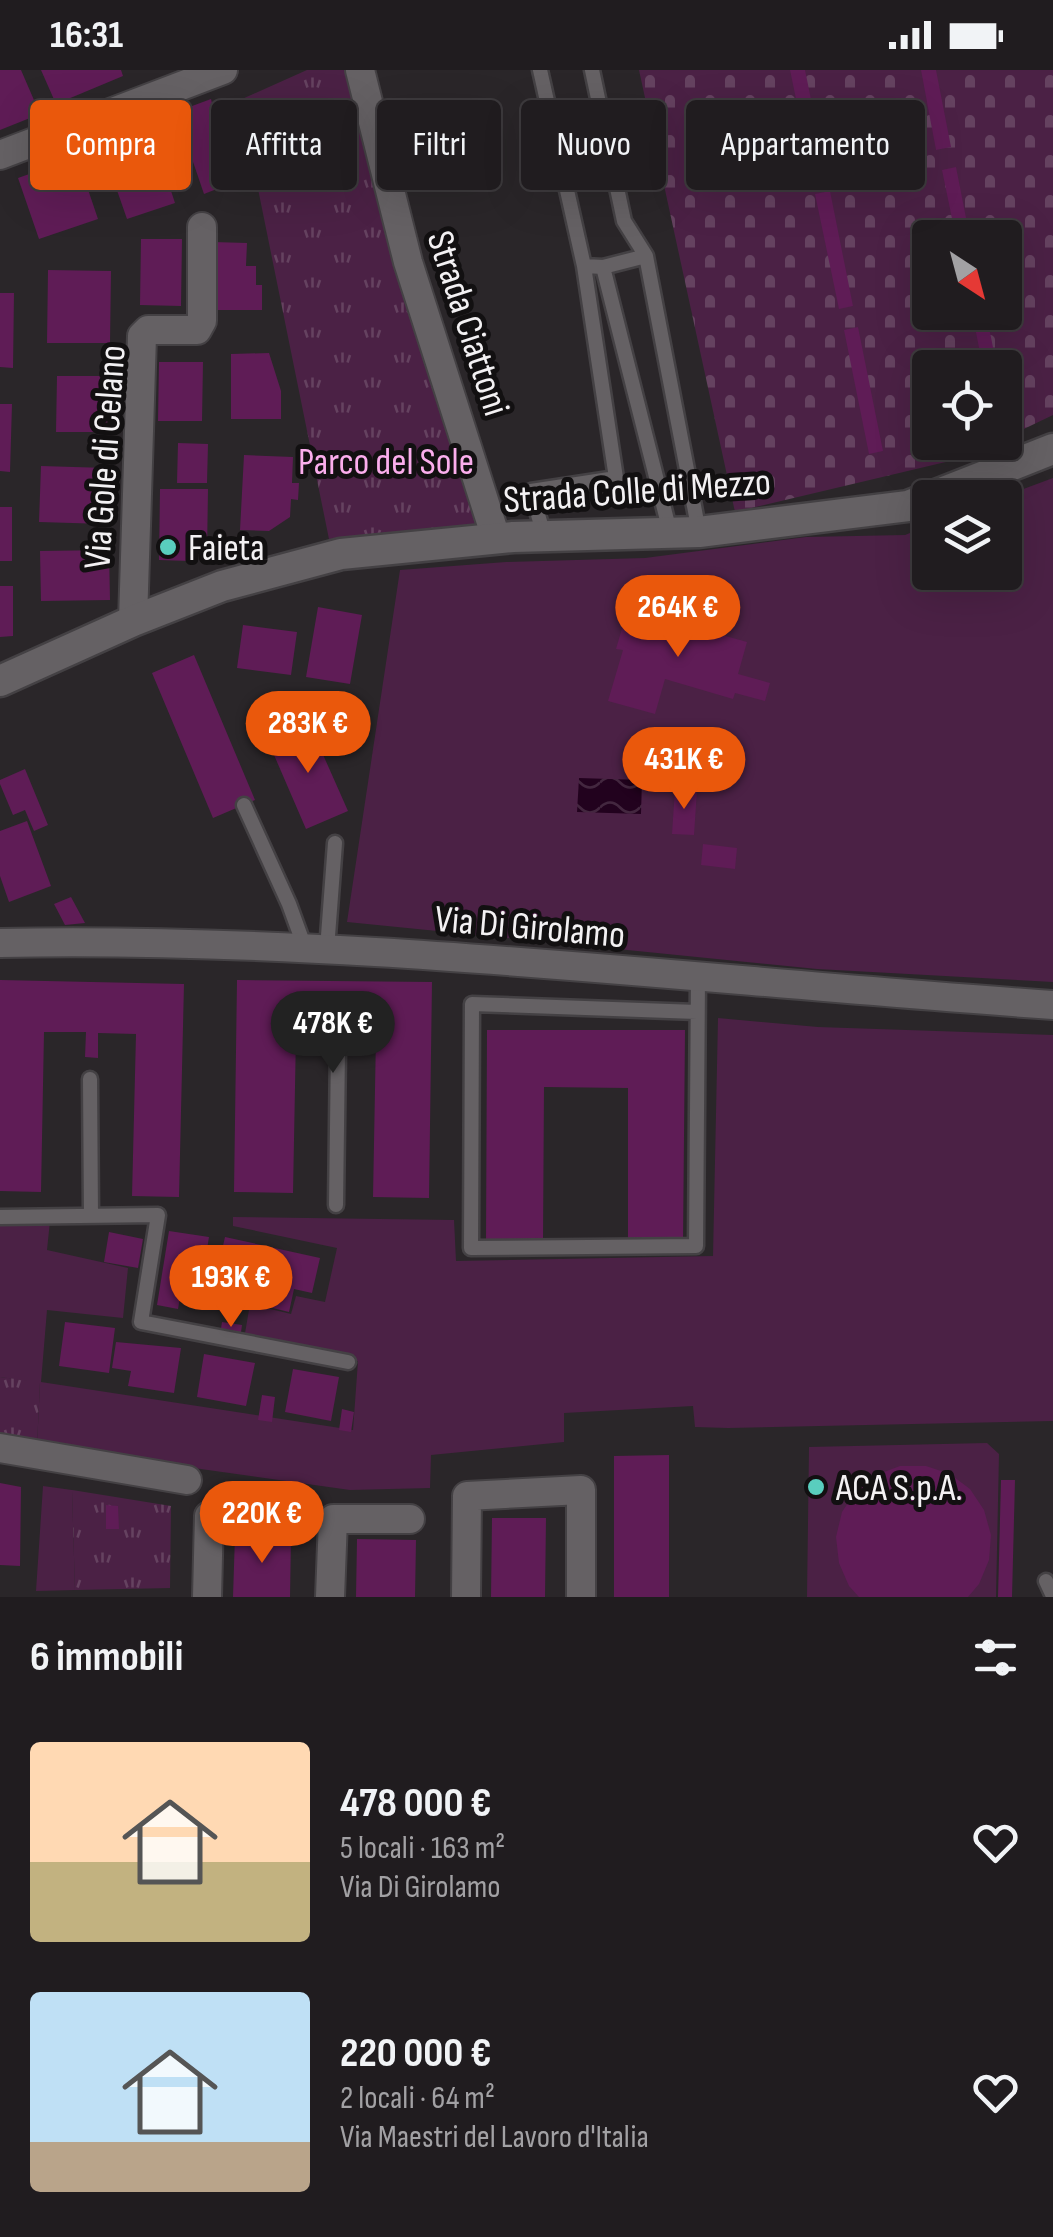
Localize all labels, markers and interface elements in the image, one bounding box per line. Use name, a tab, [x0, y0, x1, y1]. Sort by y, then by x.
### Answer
text: 16:31	[50, 13, 123, 58]
chip: Compra	[30, 100, 191, 190]
chip: Affitta	[211, 100, 357, 190]
chip: Filtri	[377, 100, 501, 190]
chip: Nuovo	[521, 100, 666, 190]
chip: Appartamento	[686, 100, 925, 190]
north arrow	[912, 220, 1022, 330]
map controls	[912, 220, 1022, 590]
street label: Strada Ciattoni	[417, 226, 519, 421]
street label: Via Gole di Celano	[75, 344, 136, 570]
button: locate	[912, 350, 1022, 460]
park label: Parco del Sole	[298, 440, 474, 485]
street label: Strada Colle di Mezzo	[502, 460, 772, 523]
button: layers	[912, 480, 1022, 590]
place label: Faieta	[188, 526, 265, 571]
marker: Faieta	[157, 536, 179, 558]
pin: 264K €	[597, 575, 759, 660]
text: 264K €	[637, 588, 719, 627]
pin: 283K €	[227, 691, 389, 776]
text: 283K €	[268, 704, 348, 743]
pin: 431K €	[603, 727, 765, 812]
text: 431K €	[644, 740, 724, 779]
street label: Via Di Girolamo	[433, 897, 627, 958]
pin: 478K €	[252, 991, 414, 1076]
text: 478K €	[293, 1004, 373, 1043]
pin: 193K €	[150, 1245, 312, 1330]
text: 193K €	[191, 1258, 271, 1297]
place label: ACA S.p.A.	[835, 1466, 963, 1511]
marker: ACA S.p.A.	[805, 1476, 827, 1498]
pin: 220K €	[181, 1481, 343, 1566]
text: 220K €	[222, 1494, 302, 1533]
icon: filters	[968, 1630, 1023, 1685]
text: 6 immobili	[30, 1632, 183, 1683]
text: 478 000 €	[340, 1778, 491, 1829]
icon: home	[110, 1782, 230, 1902]
icon: heart	[968, 1815, 1023, 1870]
text: 5 locali · 163 m²	[340, 1829, 505, 1868]
text: Via Di Girolamo	[340, 1868, 501, 1907]
text: 220 000 €	[340, 2028, 491, 2079]
icon: home	[110, 2032, 230, 2152]
icon: heart	[968, 2065, 1023, 2120]
text: 2 locali · 64 m²	[340, 2079, 495, 2118]
text: Via Maestri del Lavoro d'Italia	[340, 2118, 649, 2157]

